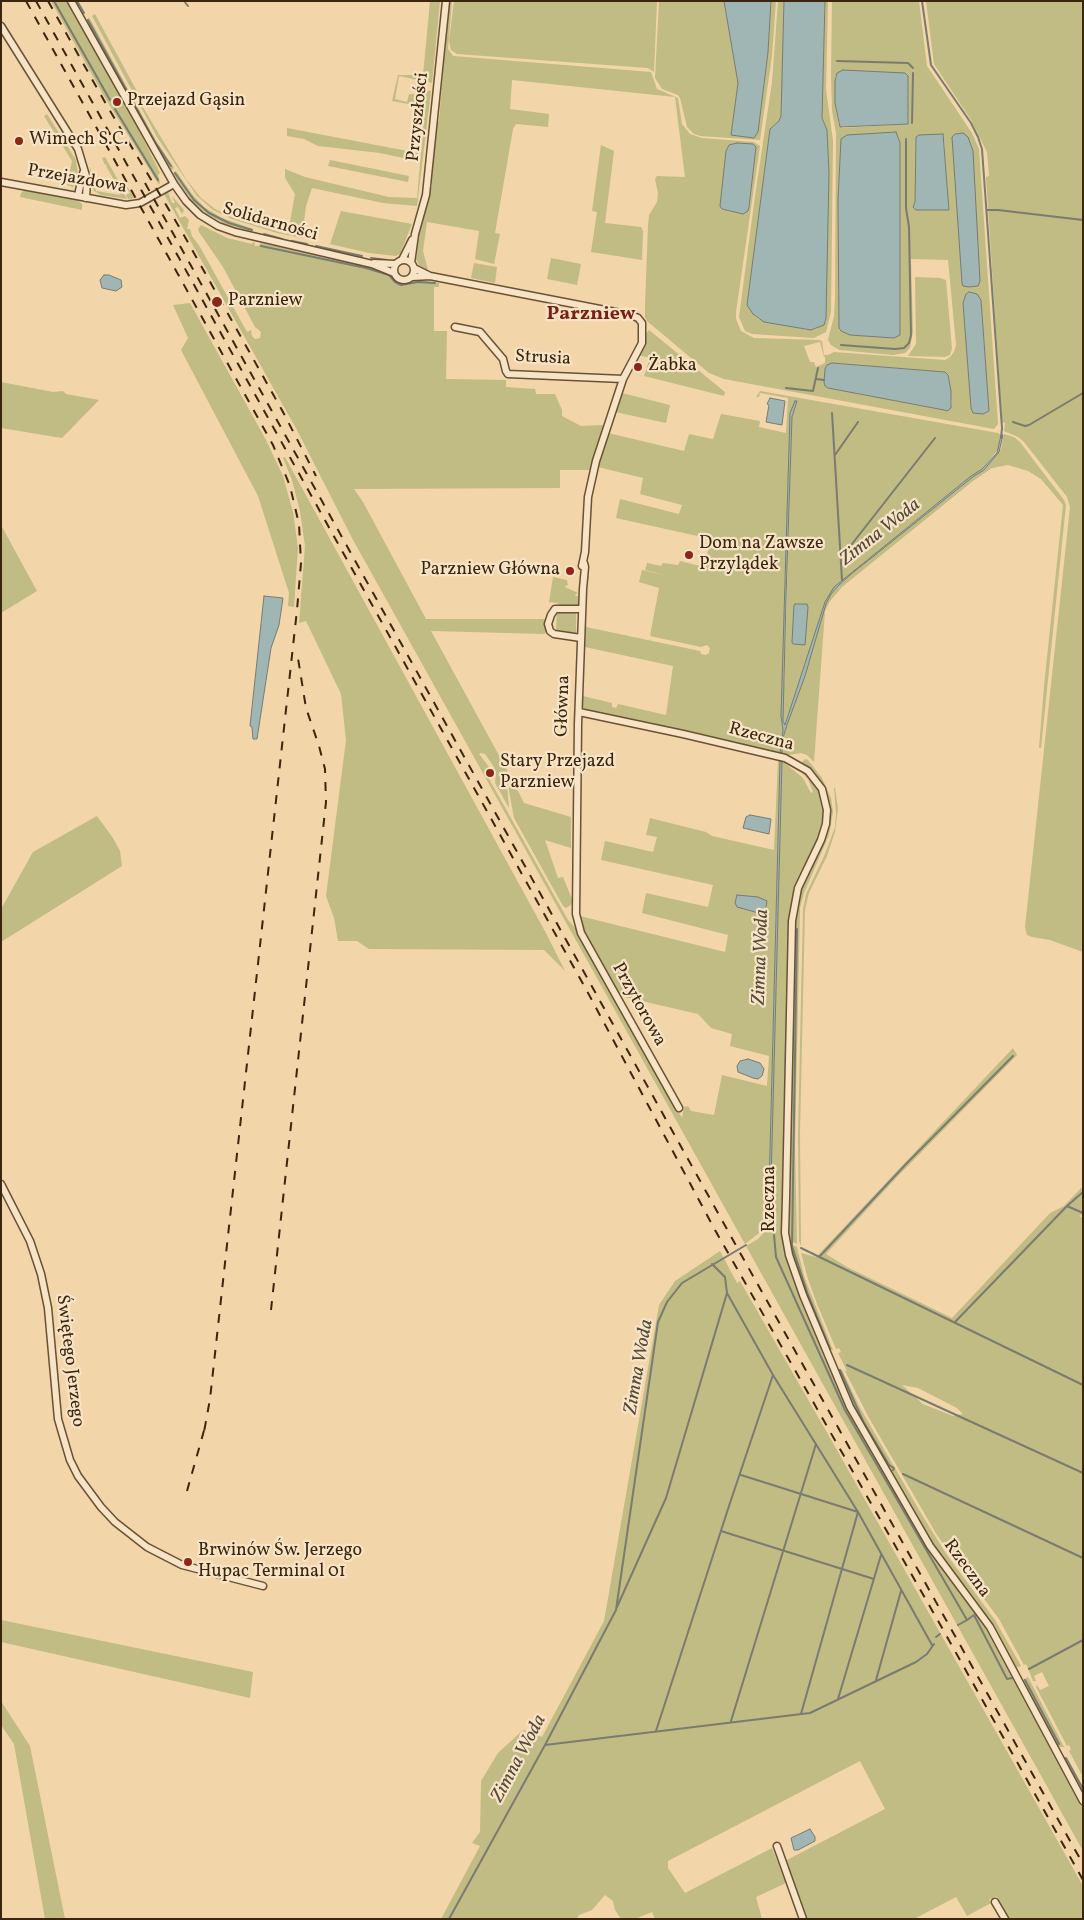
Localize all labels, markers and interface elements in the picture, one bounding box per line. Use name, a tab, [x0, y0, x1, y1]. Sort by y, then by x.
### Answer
street label: Przyszłości	[404, 71, 434, 163]
place label: Przejazd Gąsin	[127, 91, 245, 113]
marker: Przejazd Gąsin	[111, 96, 123, 108]
place label: Wimech S.C.	[29, 130, 128, 152]
marker: Wimech S.C.	[13, 135, 25, 147]
street label: Przejazdowa	[25, 161, 129, 199]
street label: Solidarności	[220, 199, 320, 247]
place label: Parzniew	[228, 291, 302, 313]
marker: Parzniew	[210, 295, 224, 309]
district label: Parzniew	[546, 303, 636, 327]
street label: Strusia	[514, 347, 572, 371]
place label: Żabka	[648, 356, 697, 378]
marker: Żabka	[632, 361, 644, 373]
water label: Zimna Woda	[836, 495, 926, 571]
place label: Dom na Zawsze Przylądek	[699, 534, 824, 576]
marker: Dom na Zawsze Przylądek	[683, 549, 695, 561]
place label: Parzniew Główna	[420, 560, 560, 582]
marker: Parzniew Główna	[564, 565, 576, 577]
street label: Główna	[552, 675, 576, 737]
street label: Rzeczna	[726, 719, 796, 757]
place label: Stary Przejazd Parzniew	[500, 752, 615, 794]
marker: Stary Przejazd Parzniew	[484, 767, 496, 779]
water label: Zimna Woda	[749, 909, 775, 1005]
street label: Przytorowa	[606, 959, 670, 1051]
street label: Rzeczna	[760, 1166, 782, 1232]
street label: Świętego Jerzego	[50, 1294, 88, 1428]
water label: Zimna Woda	[620, 1318, 660, 1416]
street label: Rzeczna	[938, 1536, 994, 1602]
place label: Brwinów Św. Jerzego Hupac Terminal 01	[198, 1541, 362, 1584]
marker: Brwinów Św. Jerzego Hupac Terminal 01	[182, 1556, 194, 1568]
water label: Zimna Woda	[487, 1711, 553, 1807]

